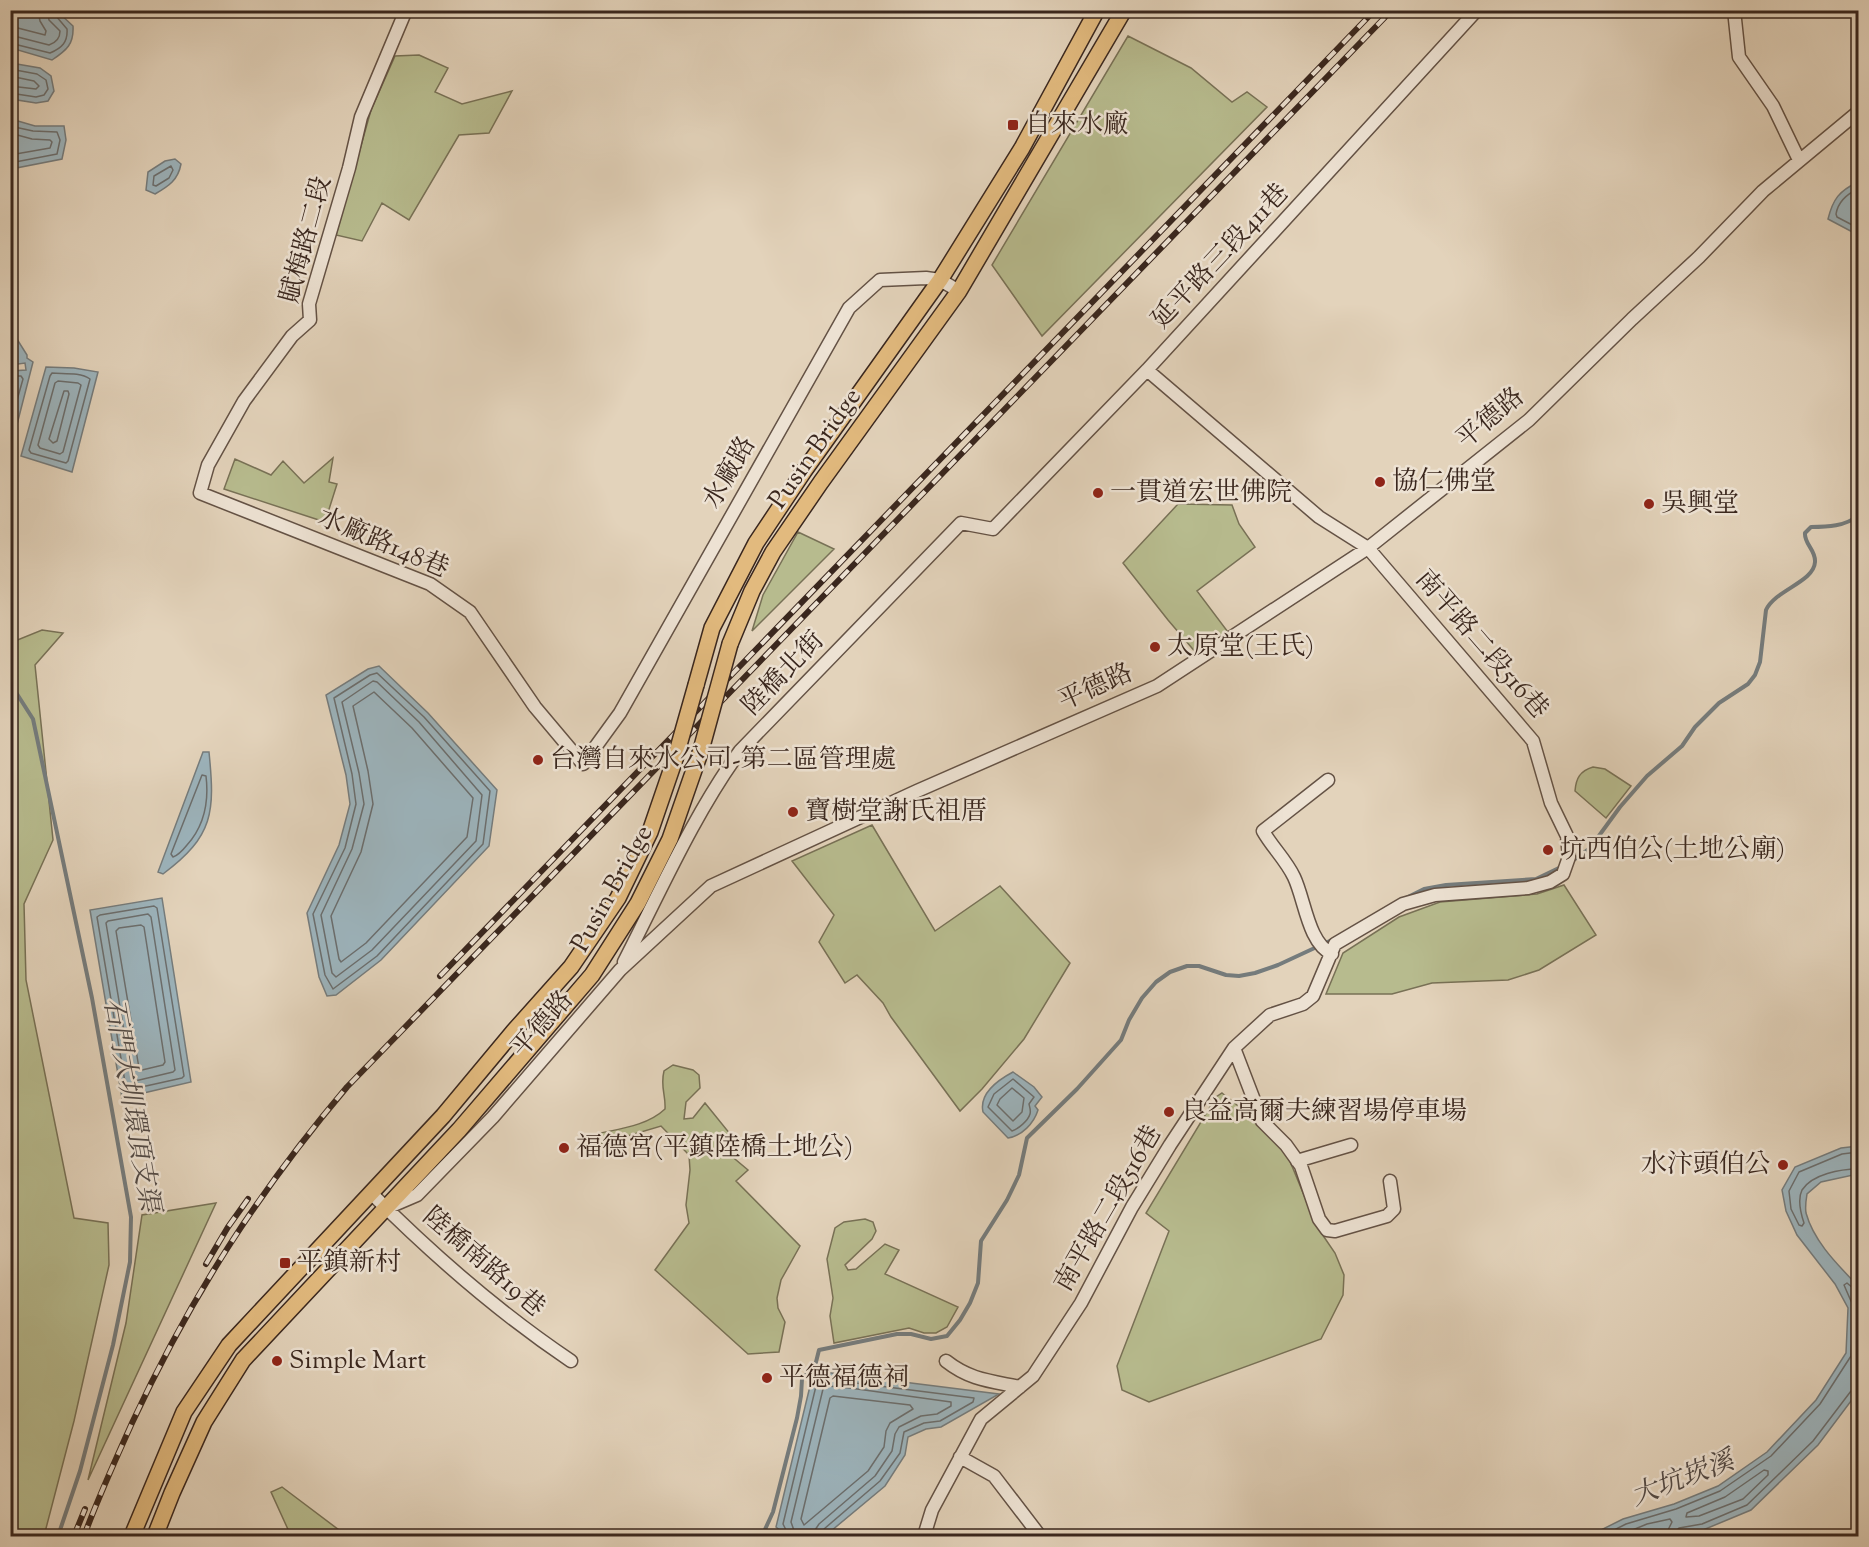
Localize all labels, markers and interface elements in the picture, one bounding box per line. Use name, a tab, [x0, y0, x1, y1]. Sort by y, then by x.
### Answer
place label: 自來水廠	[1025, 107, 1129, 144]
marker: 自來水廠	[1006, 118, 1020, 132]
street label: 賦梅路二段	[272, 172, 342, 308]
street label: 延平路三段411巷	[1144, 176, 1298, 338]
street label: 平德路	[1449, 380, 1533, 458]
street label: Pusin Bridge	[761, 381, 871, 517]
street label: 水廠路	[694, 430, 766, 516]
place label: 協仁佛堂	[1392, 464, 1496, 501]
place label: 一貫道宏世佛院	[1110, 475, 1292, 512]
marker: 協仁佛堂	[1373, 475, 1387, 489]
marker: 一貫道宏世佛院	[1091, 486, 1105, 500]
place label: 吳興堂	[1661, 486, 1739, 523]
marker: 吳興堂	[1642, 497, 1656, 511]
street label: 水廠路148巷	[312, 500, 454, 588]
street label: 南平路二段516巷	[1406, 562, 1556, 728]
street label: 陸橋北街	[735, 624, 833, 724]
place label: 太原堂(王氏)	[1167, 629, 1314, 666]
marker: 太原堂(王氏)	[1148, 640, 1162, 654]
street label: 平德路	[1053, 655, 1139, 721]
place label: 台灣自來水公司-第二區管理處	[550, 742, 897, 779]
marker: 台灣自來水公司-第二區管理處	[531, 753, 545, 767]
place label: 寶樹堂謝氏祖厝	[805, 794, 987, 831]
marker: 寶樹堂謝氏祖厝	[786, 805, 800, 819]
street label: Pusin Bridge	[563, 819, 663, 959]
place label: 坑西伯公(土地公廟)	[1560, 832, 1785, 869]
marker: 坑西伯公(土地公廟)	[1541, 843, 1555, 857]
street label: 平德路	[503, 983, 583, 1067]
water label: 石門大圳環頂支渠	[92, 995, 169, 1219]
place label: 良益高爾夫練習場停車場	[1181, 1094, 1467, 1131]
marker: 良益高爾夫練習場停車場	[1162, 1105, 1176, 1119]
street label: 南平路二段516巷	[1046, 1119, 1172, 1299]
place label: 福德宮(平鎮陸橋土地公)	[576, 1130, 853, 1167]
marker: 福德宮(平鎮陸橋土地公)	[557, 1141, 571, 1155]
place label: 水汴頭伯公	[1641, 1147, 1771, 1184]
marker: 水汴頭伯公	[1776, 1158, 1790, 1172]
street label: 陸橋南路19巷	[414, 1199, 552, 1327]
place label: 平鎮新村	[297, 1245, 401, 1282]
marker: 平鎮新村	[278, 1256, 292, 1270]
place label: Simple Mart	[289, 1343, 426, 1380]
marker: Simple Mart	[270, 1354, 284, 1368]
place label: 平德福德祠	[779, 1360, 909, 1397]
marker: 平德福德祠	[760, 1371, 774, 1385]
water label: 大坑崁溪	[1626, 1441, 1743, 1518]

